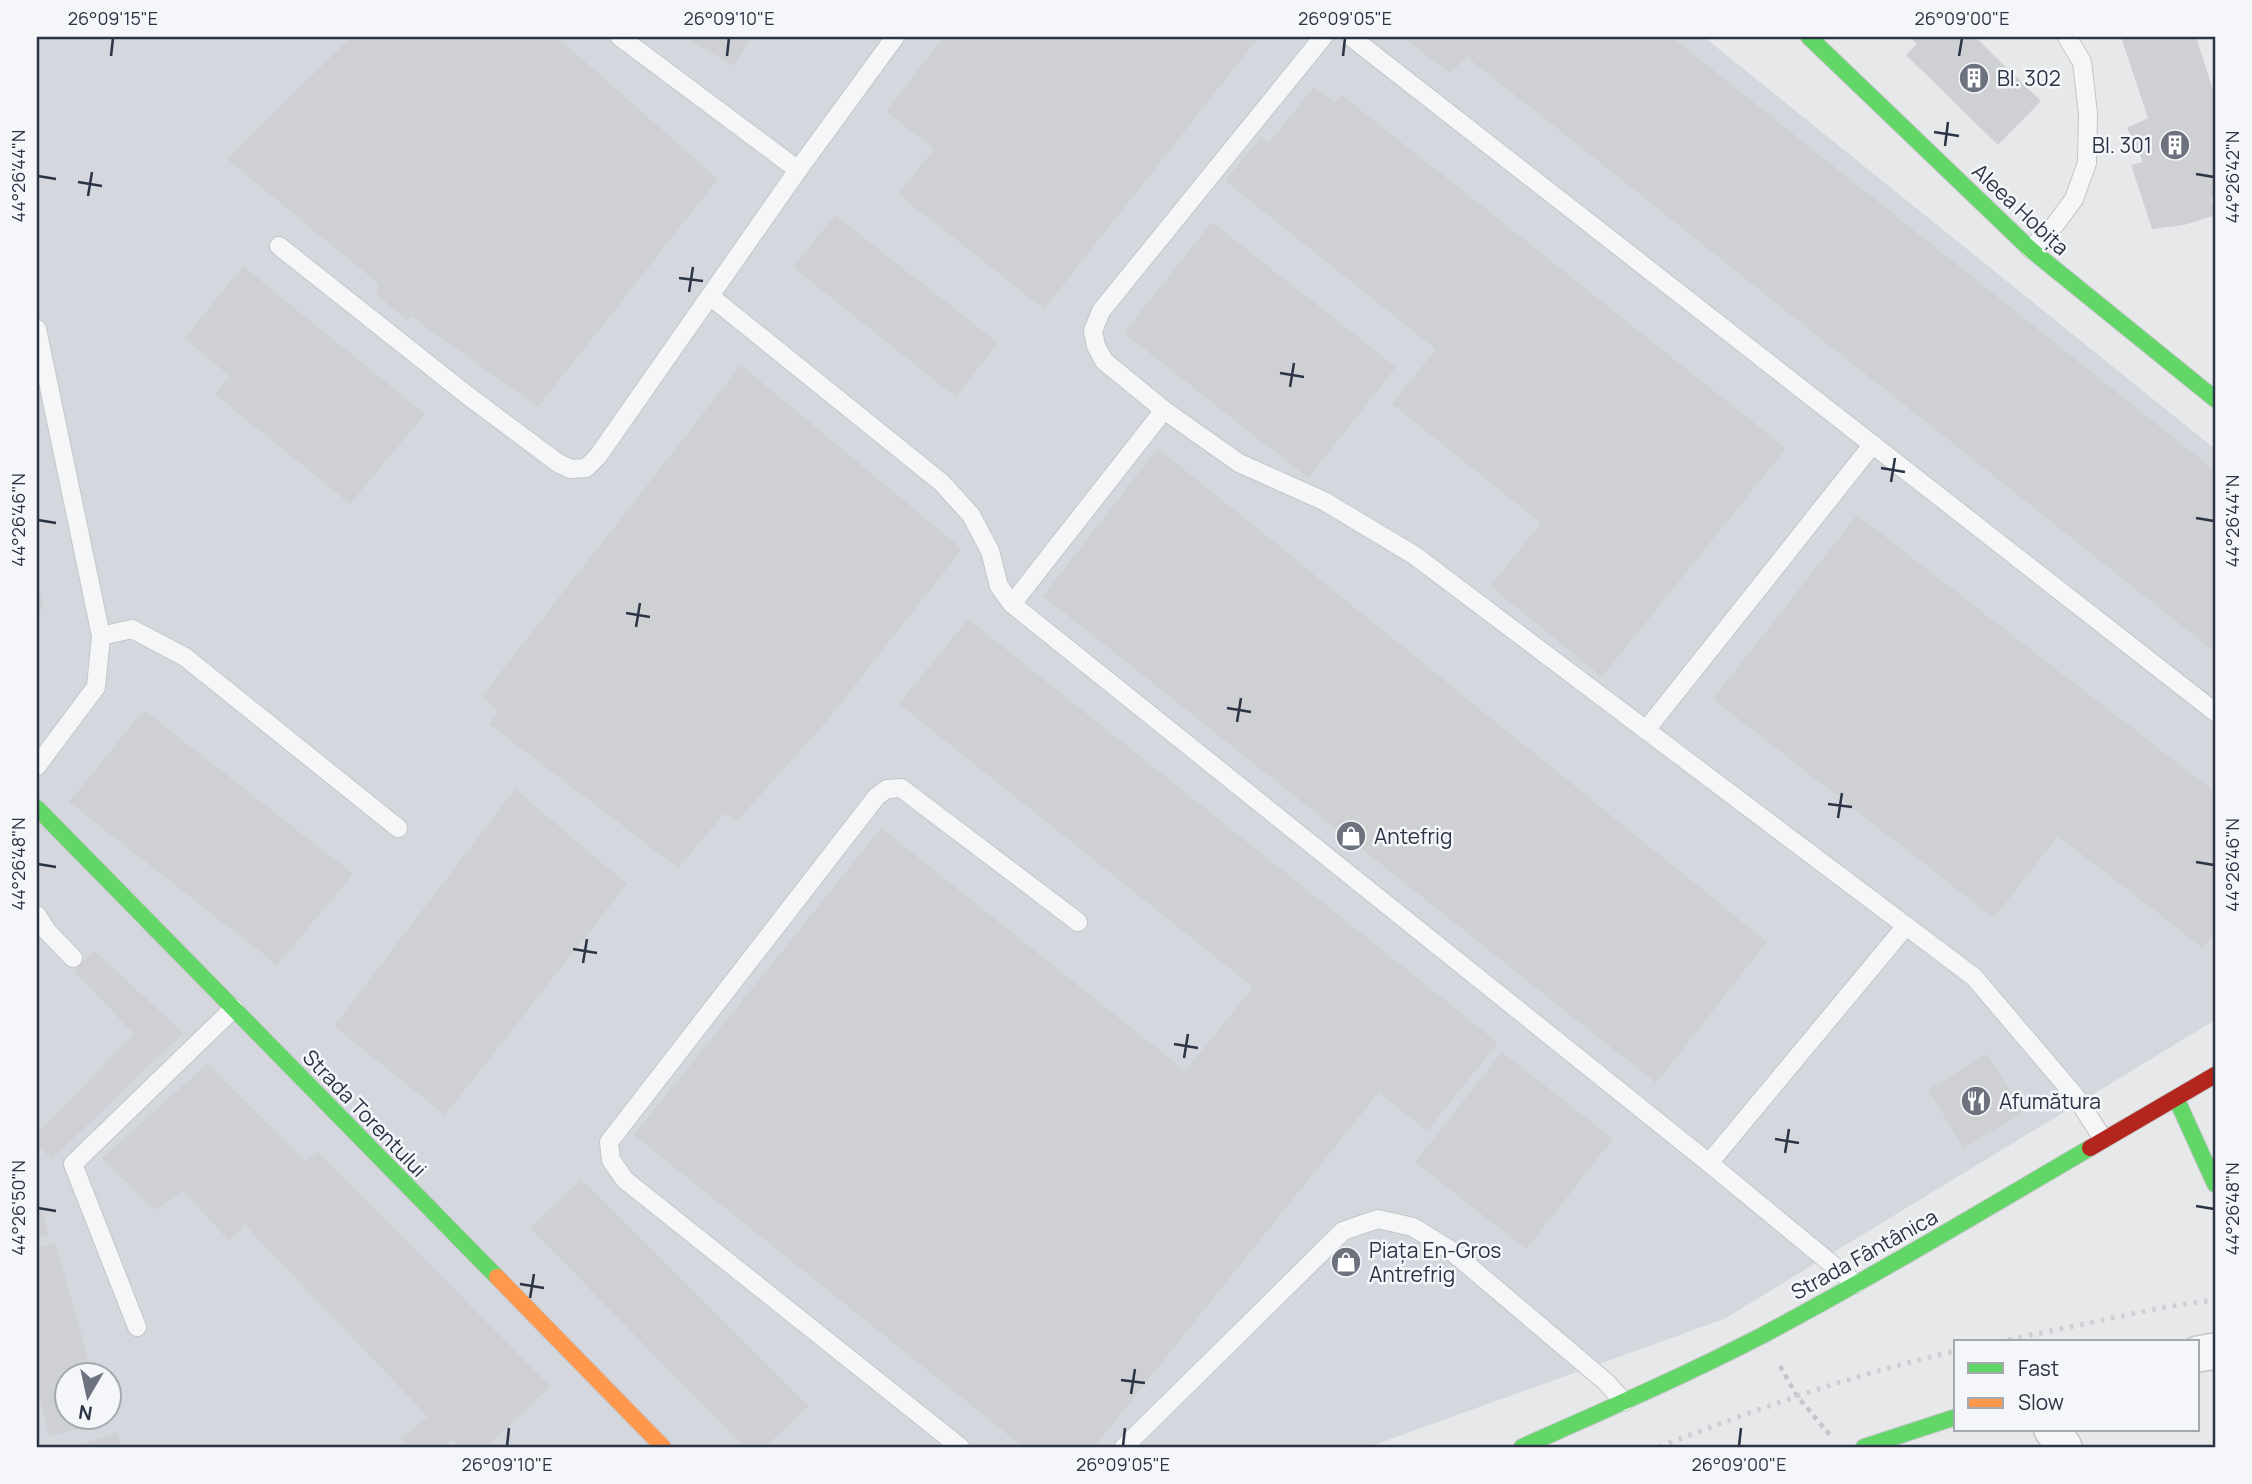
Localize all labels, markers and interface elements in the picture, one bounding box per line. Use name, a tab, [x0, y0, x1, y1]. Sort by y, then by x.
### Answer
text: 26°09'15"E	[68, 6, 158, 30]
text: 26°09'10"E	[684, 6, 774, 30]
text: 26°09'05"E	[1298, 6, 1392, 30]
text: 26°09'00"E	[1915, 6, 2009, 30]
building icon: Bl. 302	[1957, 61, 1991, 95]
place label: Bl. 302	[1997, 64, 2061, 92]
building icon: Bl. 301	[2158, 128, 2192, 162]
text: 44°26'44"N	[6, 130, 30, 222]
place label: Bl. 301	[2092, 131, 2152, 159]
text: 44°26'42"N	[2220, 131, 2244, 223]
street label: Aleea Hobița	[1967, 157, 2075, 261]
text: 44°26'46"N	[6, 473, 30, 567]
text: 44°26'44"N	[2220, 475, 2244, 567]
text: 44°26'48"N	[6, 817, 30, 911]
text: 44°26'46"N	[2220, 818, 2244, 912]
shop icon: Antefrig	[1334, 819, 1368, 853]
place label: Antefrig	[1374, 822, 1452, 850]
street label: Strada Torentului	[297, 1043, 433, 1183]
restaurant icon: Afumătura	[1959, 1084, 1993, 1118]
place label: Afumătura	[1999, 1087, 2101, 1115]
text: 44°26'50"N	[6, 1160, 30, 1256]
text: 44°26'48"N	[2220, 1162, 2244, 1256]
street label: Strada Fântânica	[1786, 1202, 1942, 1306]
place label: Piața En-Gros Antrefrig	[1369, 1236, 1501, 1288]
shop icon: Piața En-Gros Antrefrig	[1329, 1245, 1363, 1279]
legend	[1954, 1340, 2200, 1432]
text: Fast	[2018, 1354, 2059, 1382]
north arrow	[52, 1362, 122, 1432]
text: Slow	[2018, 1388, 2064, 1416]
text: N	[77, 1399, 94, 1427]
text: 26°09'10"E	[462, 1452, 552, 1476]
text: 26°09'05"E	[1076, 1452, 1170, 1476]
text: 26°09'00"E	[1692, 1452, 1786, 1476]

